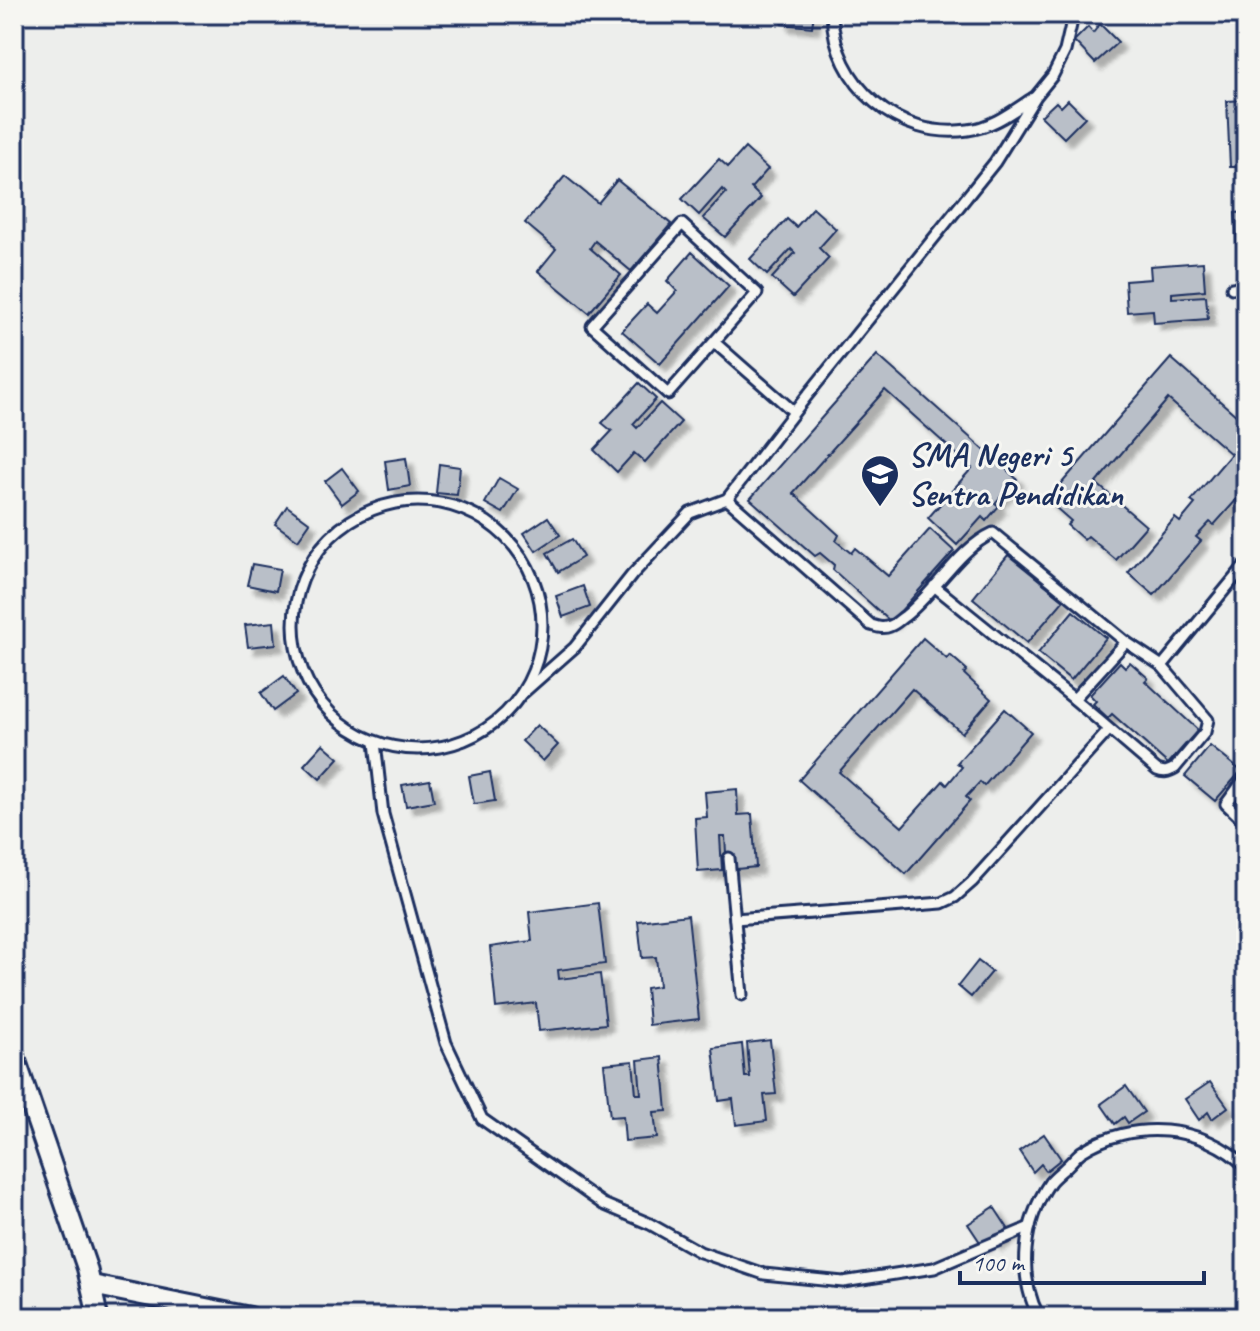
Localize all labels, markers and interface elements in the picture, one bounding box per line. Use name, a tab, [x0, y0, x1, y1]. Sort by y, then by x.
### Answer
place label: SMA Negeri 5 Sentra Pendidikan	[908, 433, 1124, 515]
school or university icon: SMA Negeri 5 Sentra Pendidikan	[859, 453, 901, 508]
scale bar	[960, 1235, 1204, 1285]
text: 100 m	[972, 1248, 1026, 1278]

